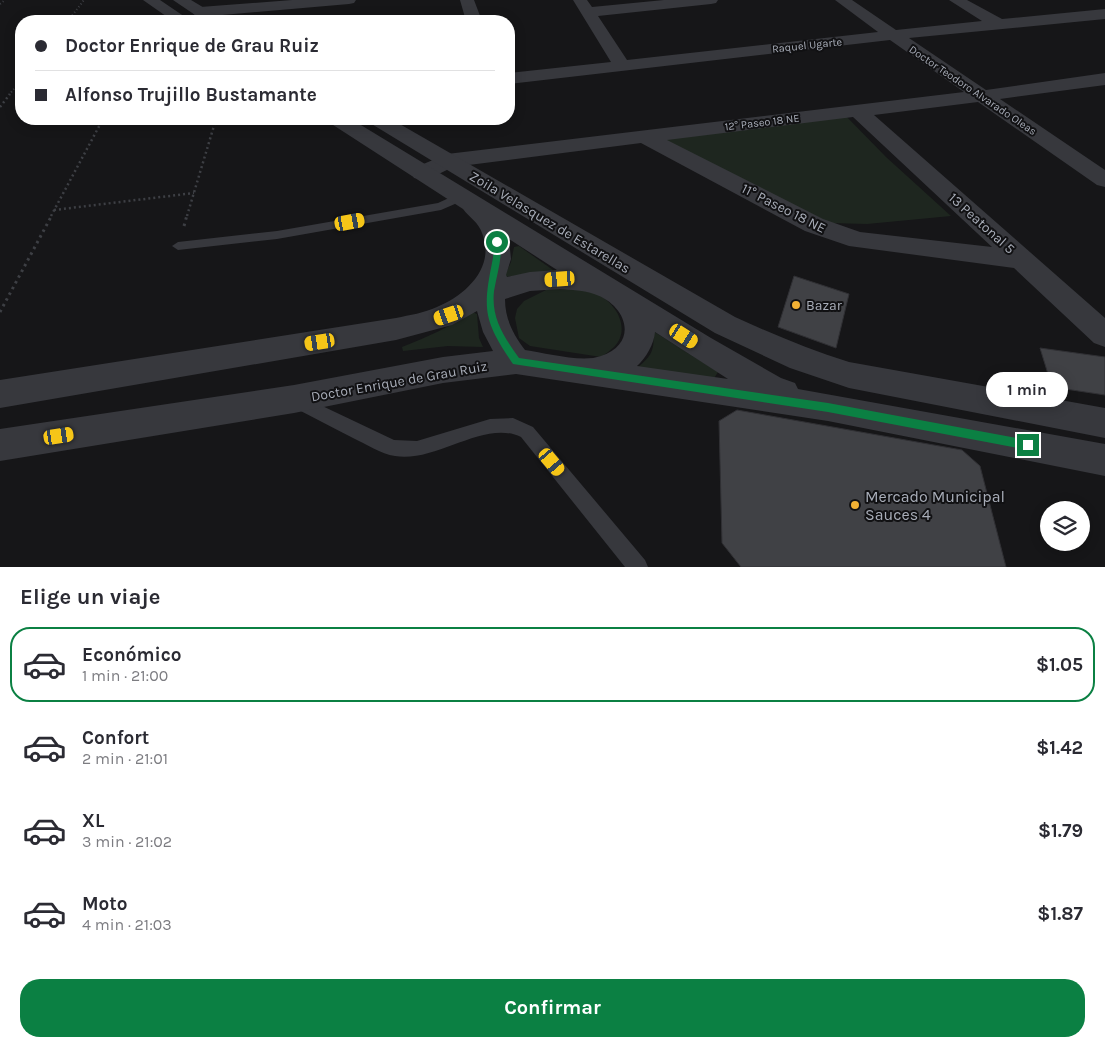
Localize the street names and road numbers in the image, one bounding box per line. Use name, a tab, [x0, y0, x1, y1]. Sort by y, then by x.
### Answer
street label: Raquel Ugarte	[771, 35, 843, 56]
street label: Doctor Teodoro Alvarado Oleas	[906, 43, 1039, 138]
street label: 12° Paseo 18 NE	[724, 111, 800, 134]
street label: Zoila Velasquez de Estarellas	[466, 168, 633, 277]
street label: 11° Paseo 18 NE	[739, 180, 829, 237]
street label: 13 Peatonal 5	[945, 189, 1018, 258]
street label: Doctor Enrique de Grau Ruiz	[310, 358, 488, 405]

